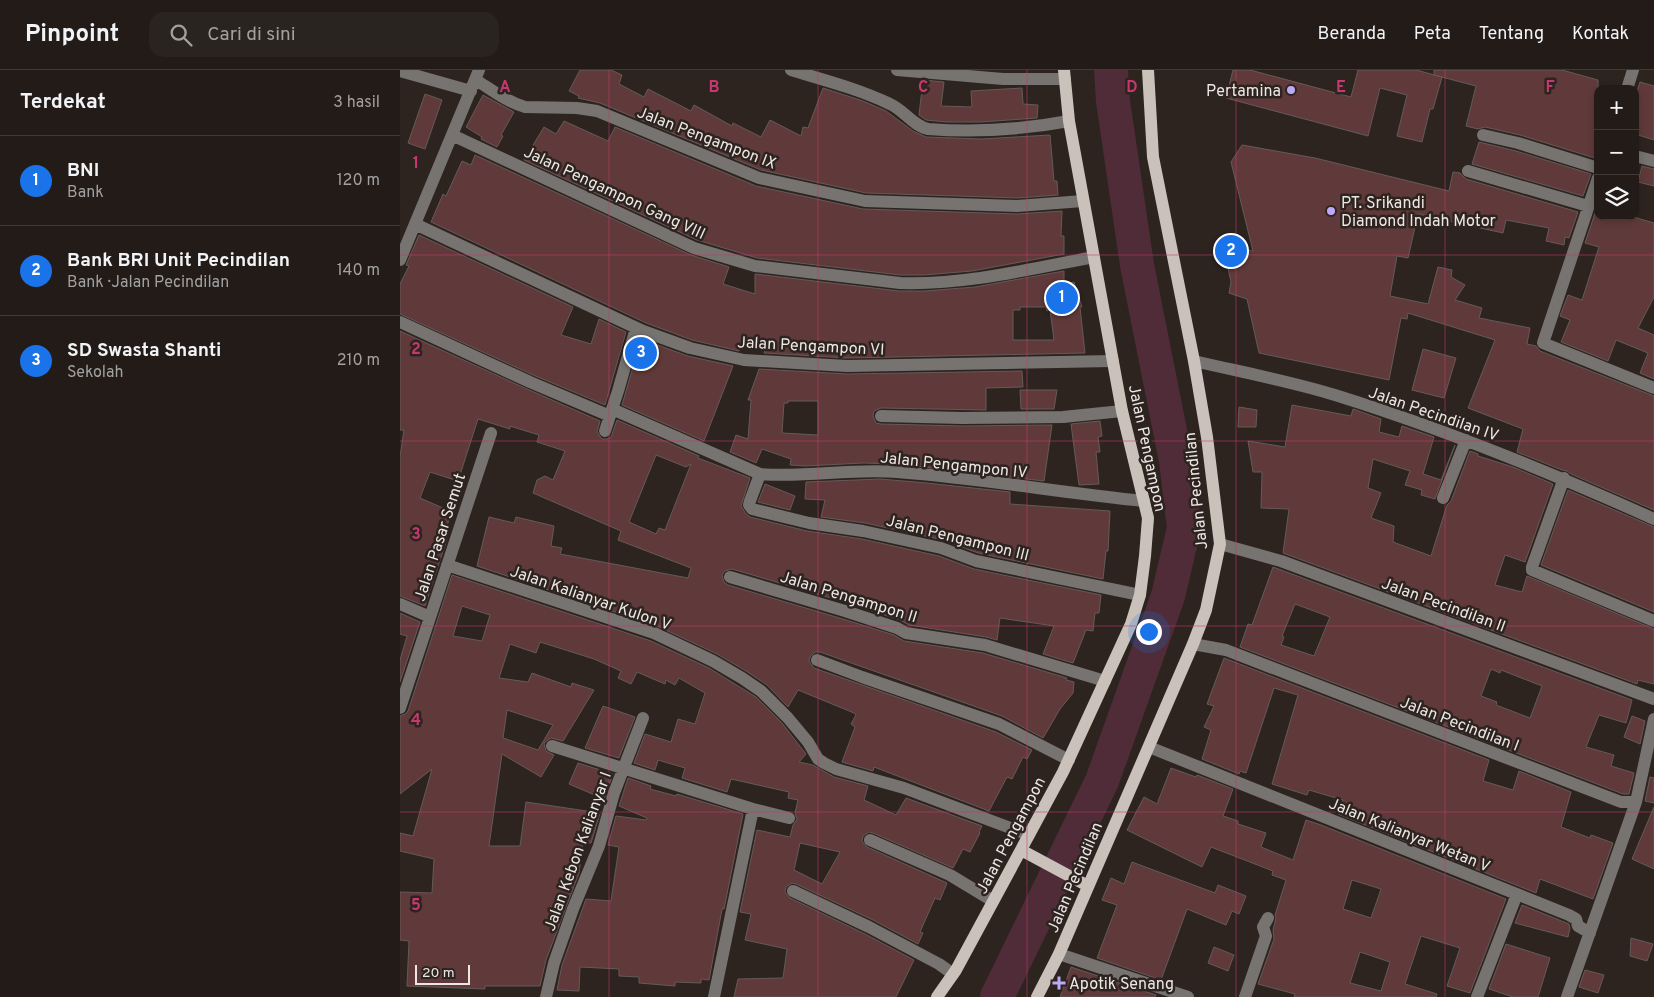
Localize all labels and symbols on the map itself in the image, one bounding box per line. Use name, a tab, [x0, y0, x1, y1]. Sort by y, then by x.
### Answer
text: A	[499, 78, 511, 98]
text: B	[708, 78, 720, 98]
text: C	[918, 78, 928, 98]
text: D	[1126, 78, 1138, 98]
text: E	[1336, 78, 1346, 98]
text: F	[1545, 78, 1555, 98]
place label: Pertamina	[1206, 82, 1281, 102]
marker: Pertamina	[1285, 84, 1297, 96]
street label: Jalan Pengampon IX	[634, 103, 779, 175]
street label: Jalan Pengampon Gang VIII	[520, 143, 708, 245]
text: 1	[413, 154, 419, 174]
place label: PT. Srikandi Diamond Indah Motor	[1341, 194, 1496, 232]
marker: PT. Srikandi Diamond Indah Motor	[1325, 205, 1337, 217]
pin: 2	[1215, 232, 1247, 270]
pin: 1	[1046, 279, 1078, 317]
street label: Jalan Pengampon VI	[737, 333, 885, 361]
pin: 3	[625, 334, 657, 372]
text: 2	[411, 340, 421, 360]
street label: Jalan Pengampon	[1123, 383, 1169, 514]
street label: Jalan Pecindilan IV	[1366, 383, 1501, 447]
street label: Jalan Pecindilan	[1181, 431, 1213, 550]
street label: Jalan Pengampon IV	[879, 448, 1029, 484]
street label: Jalan Pasar Semut	[411, 471, 471, 604]
street label: Jalan Pengampon III	[884, 511, 1031, 566]
text: 3	[411, 525, 421, 545]
street label: Jalan Kalianyar Kulon V	[507, 562, 674, 636]
street label: Jalan Pengampon II	[777, 568, 919, 628]
street label: Jalan Pecindilan II	[1378, 574, 1508, 638]
your location	[1136, 619, 1162, 645]
street label: Jalan Pecindilan I	[1397, 693, 1522, 757]
text: 4	[411, 711, 421, 731]
street label: Jalan Kebon Kalianyar I	[541, 769, 617, 934]
street label: Jalan Pengampon	[973, 774, 1051, 898]
street label: Jalan Kalianyar Wetan V	[1326, 794, 1493, 877]
street label: Jalan Pecindilan	[1044, 820, 1108, 936]
text: 5	[411, 896, 421, 916]
scale bar	[415, 962, 470, 985]
place label: Apotik Senang	[1069, 975, 1174, 995]
marker: Apotik Senang	[1053, 977, 1065, 989]

